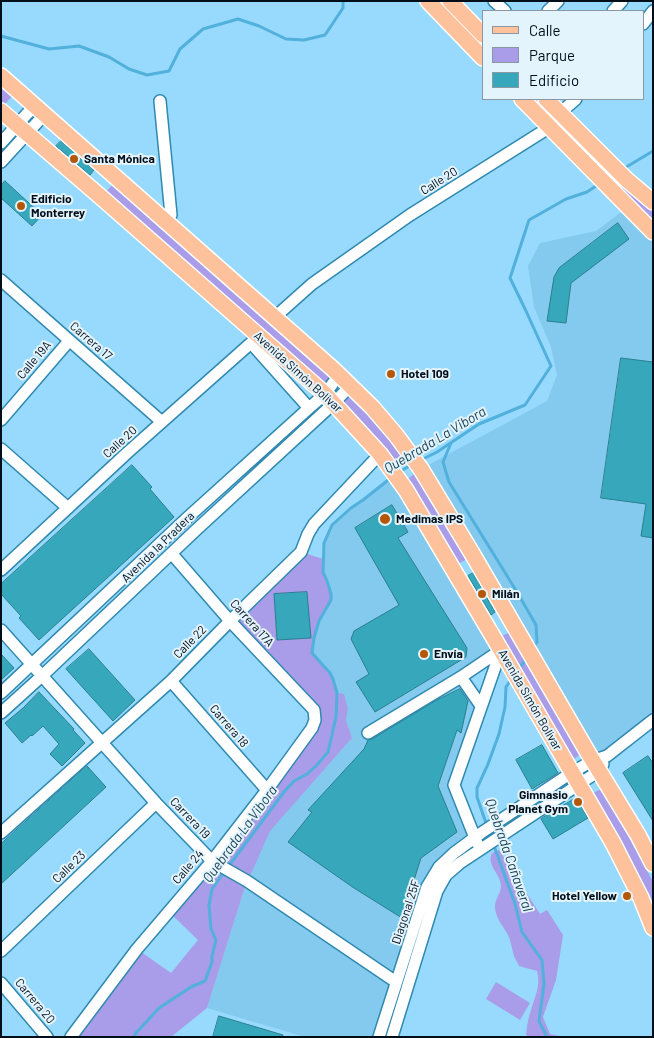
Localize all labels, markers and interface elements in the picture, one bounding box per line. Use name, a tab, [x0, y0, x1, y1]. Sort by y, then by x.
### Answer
legend	[482, 10, 644, 100]
text: Calle	[529, 21, 561, 39]
text: Parque	[529, 46, 575, 64]
text: Edificio	[529, 71, 579, 89]
place label: Santa Mónica	[84, 152, 155, 166]
marker: Santa Mónica	[68, 153, 80, 165]
street label: Calle 20	[418, 164, 460, 198]
place label: Edificio Monterrey	[31, 192, 85, 220]
marker: Edificio Monterrey	[15, 200, 27, 212]
street label: Carrera 17	[67, 319, 115, 363]
street label: Avenida Simón Bolívar	[251, 328, 345, 416]
street label: Calle 19A	[14, 338, 54, 382]
place label: Hotel 109	[401, 367, 449, 381]
marker: Hotel 109	[385, 368, 397, 380]
water label: Quebrada La Vibora	[381, 403, 489, 477]
street label: Calle 20	[100, 423, 140, 461]
street label: Avenida la Pradera	[119, 509, 197, 585]
marker: Medimas IPS	[378, 512, 392, 526]
place label: Medimas IPS	[396, 512, 463, 526]
place label: Milán	[492, 587, 519, 601]
marker: Milán	[476, 588, 488, 600]
street label: Carrera 17A	[227, 596, 277, 650]
street label: Calle 22	[171, 623, 209, 661]
place label: Envía	[434, 647, 463, 661]
street label: Avenida Simón Bolívar	[495, 647, 565, 753]
marker: Envía	[418, 648, 430, 660]
street label: Carrera 18	[207, 702, 251, 750]
water label: Quebrada La Vibora	[199, 782, 281, 886]
place label: Gimnasio Planet Gym	[508, 788, 568, 816]
street label: Carrera 19	[167, 794, 213, 842]
water label: Quebrada Cañaveral	[482, 796, 536, 914]
marker: Gimnasio Planet Gym	[572, 796, 584, 808]
street label: Calle 24	[169, 847, 207, 887]
street label: Calle 23	[50, 848, 88, 886]
street label: Diagonal 25F	[389, 878, 423, 946]
place label: Hotel Yellow	[552, 889, 617, 903]
marker: Hotel Yellow	[621, 890, 633, 902]
street label: Carrera 20	[12, 976, 58, 1026]

